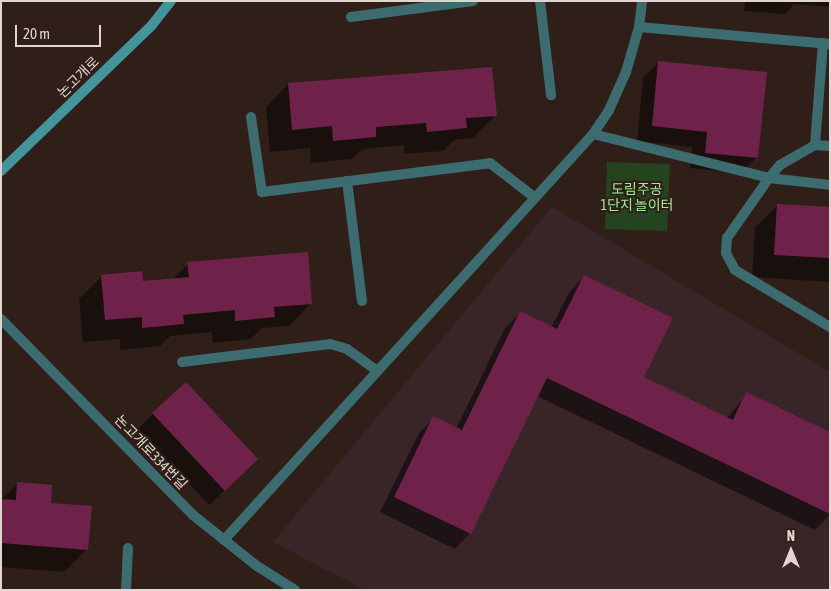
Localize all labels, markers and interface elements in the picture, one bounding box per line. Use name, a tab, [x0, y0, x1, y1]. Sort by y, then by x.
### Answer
scale bar	[18, 15, 104, 47]
text: 20 m	[23, 25, 50, 42]
street label: 논고개로	[54, 53, 102, 101]
park label: 도림주공 1단지 놀이터	[601, 181, 673, 213]
street label: 논고개로334번길	[111, 411, 191, 493]
north arrow	[766, 526, 816, 576]
text: N	[787, 528, 795, 544]

